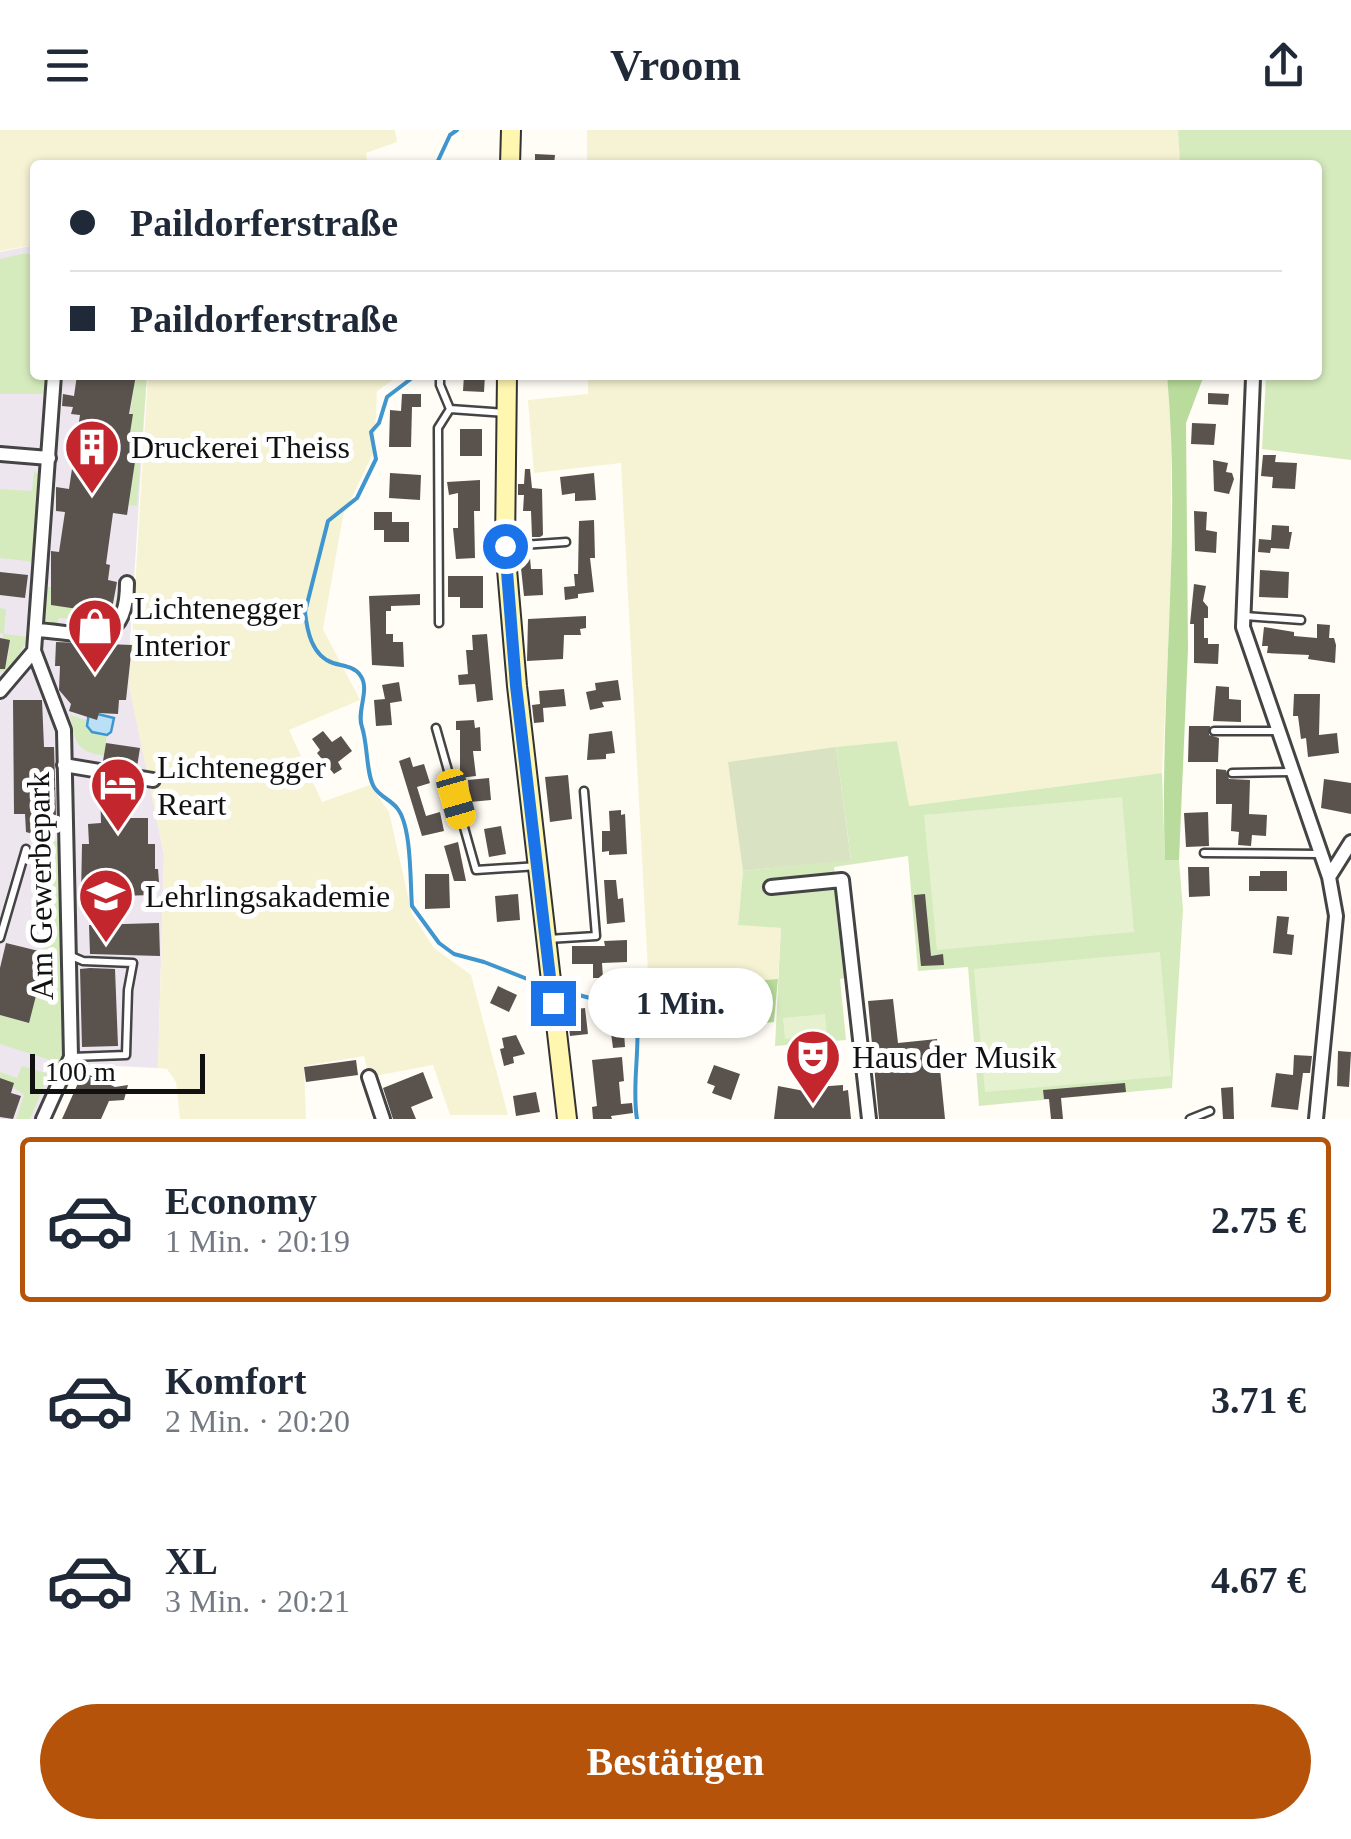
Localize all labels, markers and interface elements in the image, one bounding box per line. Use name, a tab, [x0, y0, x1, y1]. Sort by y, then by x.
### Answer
icon: menu	[40, 38, 95, 93]
icon: share	[1256, 38, 1311, 93]
text: Vroom	[610, 40, 741, 90]
text: Paildorferstraße	[130, 202, 398, 244]
text: Paildorferstraße	[130, 298, 398, 340]
building icon: Druckerei Theiss	[62, 417, 122, 496]
place label: Druckerei Theiss	[131, 429, 350, 465]
route start	[483, 524, 528, 569]
place label: Lichtenegger Interior	[134, 590, 303, 663]
shop icon: Lichtenegger Interior	[65, 596, 125, 675]
place label: Lichtenegger Reart	[157, 749, 326, 822]
hotel icon: Lichtenegger Reart	[88, 755, 148, 834]
car	[433, 766, 479, 832]
street label: Am Gewerbepark	[20, 772, 60, 1000]
school or university icon: Lehrlingsakademie	[76, 866, 136, 945]
place label: Lehrlingsakademie	[145, 878, 390, 914]
callout: 1 Min.	[588, 968, 773, 1038]
route end	[531, 981, 576, 1026]
text: 1 Min.	[636, 985, 725, 1021]
theatre icon: Haus der Musik	[783, 1027, 843, 1106]
place label: Haus der Musik	[852, 1039, 1056, 1075]
scale bar	[30, 1049, 205, 1094]
text: 100 m	[45, 1056, 116, 1087]
icon: car	[45, 1175, 135, 1265]
text: Economy	[165, 1180, 317, 1222]
text: 2.75 €	[1211, 1199, 1306, 1241]
text: 1 Min. · 20:19	[165, 1223, 350, 1259]
icon: car	[45, 1355, 135, 1445]
text: Komfort	[165, 1360, 306, 1402]
text: 3.71 €	[1211, 1379, 1306, 1421]
text: 2 Min. · 20:20	[165, 1403, 350, 1439]
icon: car	[45, 1535, 135, 1625]
text: XL	[165, 1540, 218, 1582]
text: 4.67 €	[1211, 1559, 1306, 1601]
text: 3 Min. · 20:21	[165, 1583, 350, 1619]
button: Bestätigen	[40, 1704, 1311, 1819]

